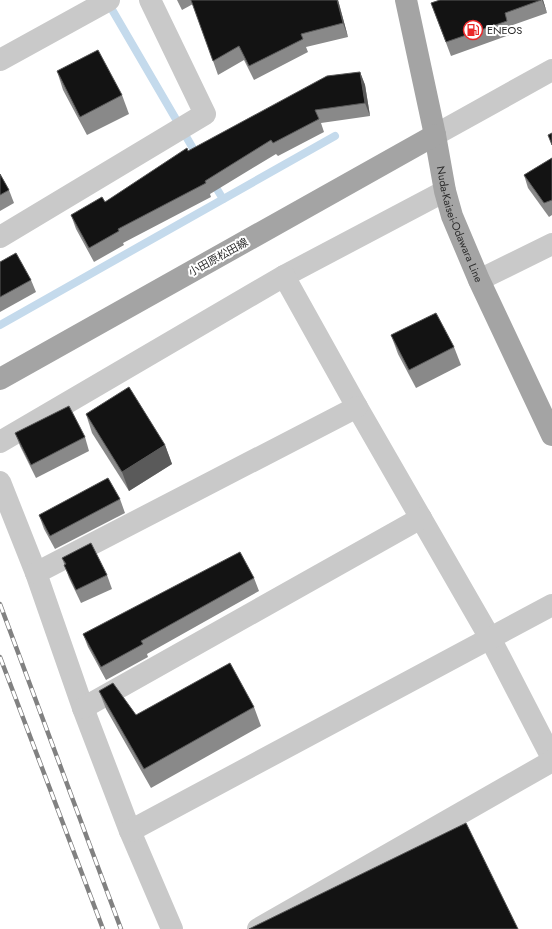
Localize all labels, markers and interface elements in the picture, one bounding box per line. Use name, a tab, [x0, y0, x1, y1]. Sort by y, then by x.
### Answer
fuel station icon: ENEOS	[462, 19, 484, 41]
place label: ENEOS	[487, 22, 522, 38]
street label: Nuda-Kaisei-Odawara Line	[433, 165, 487, 285]
street label: 小田原松田線	[185, 234, 251, 280]

